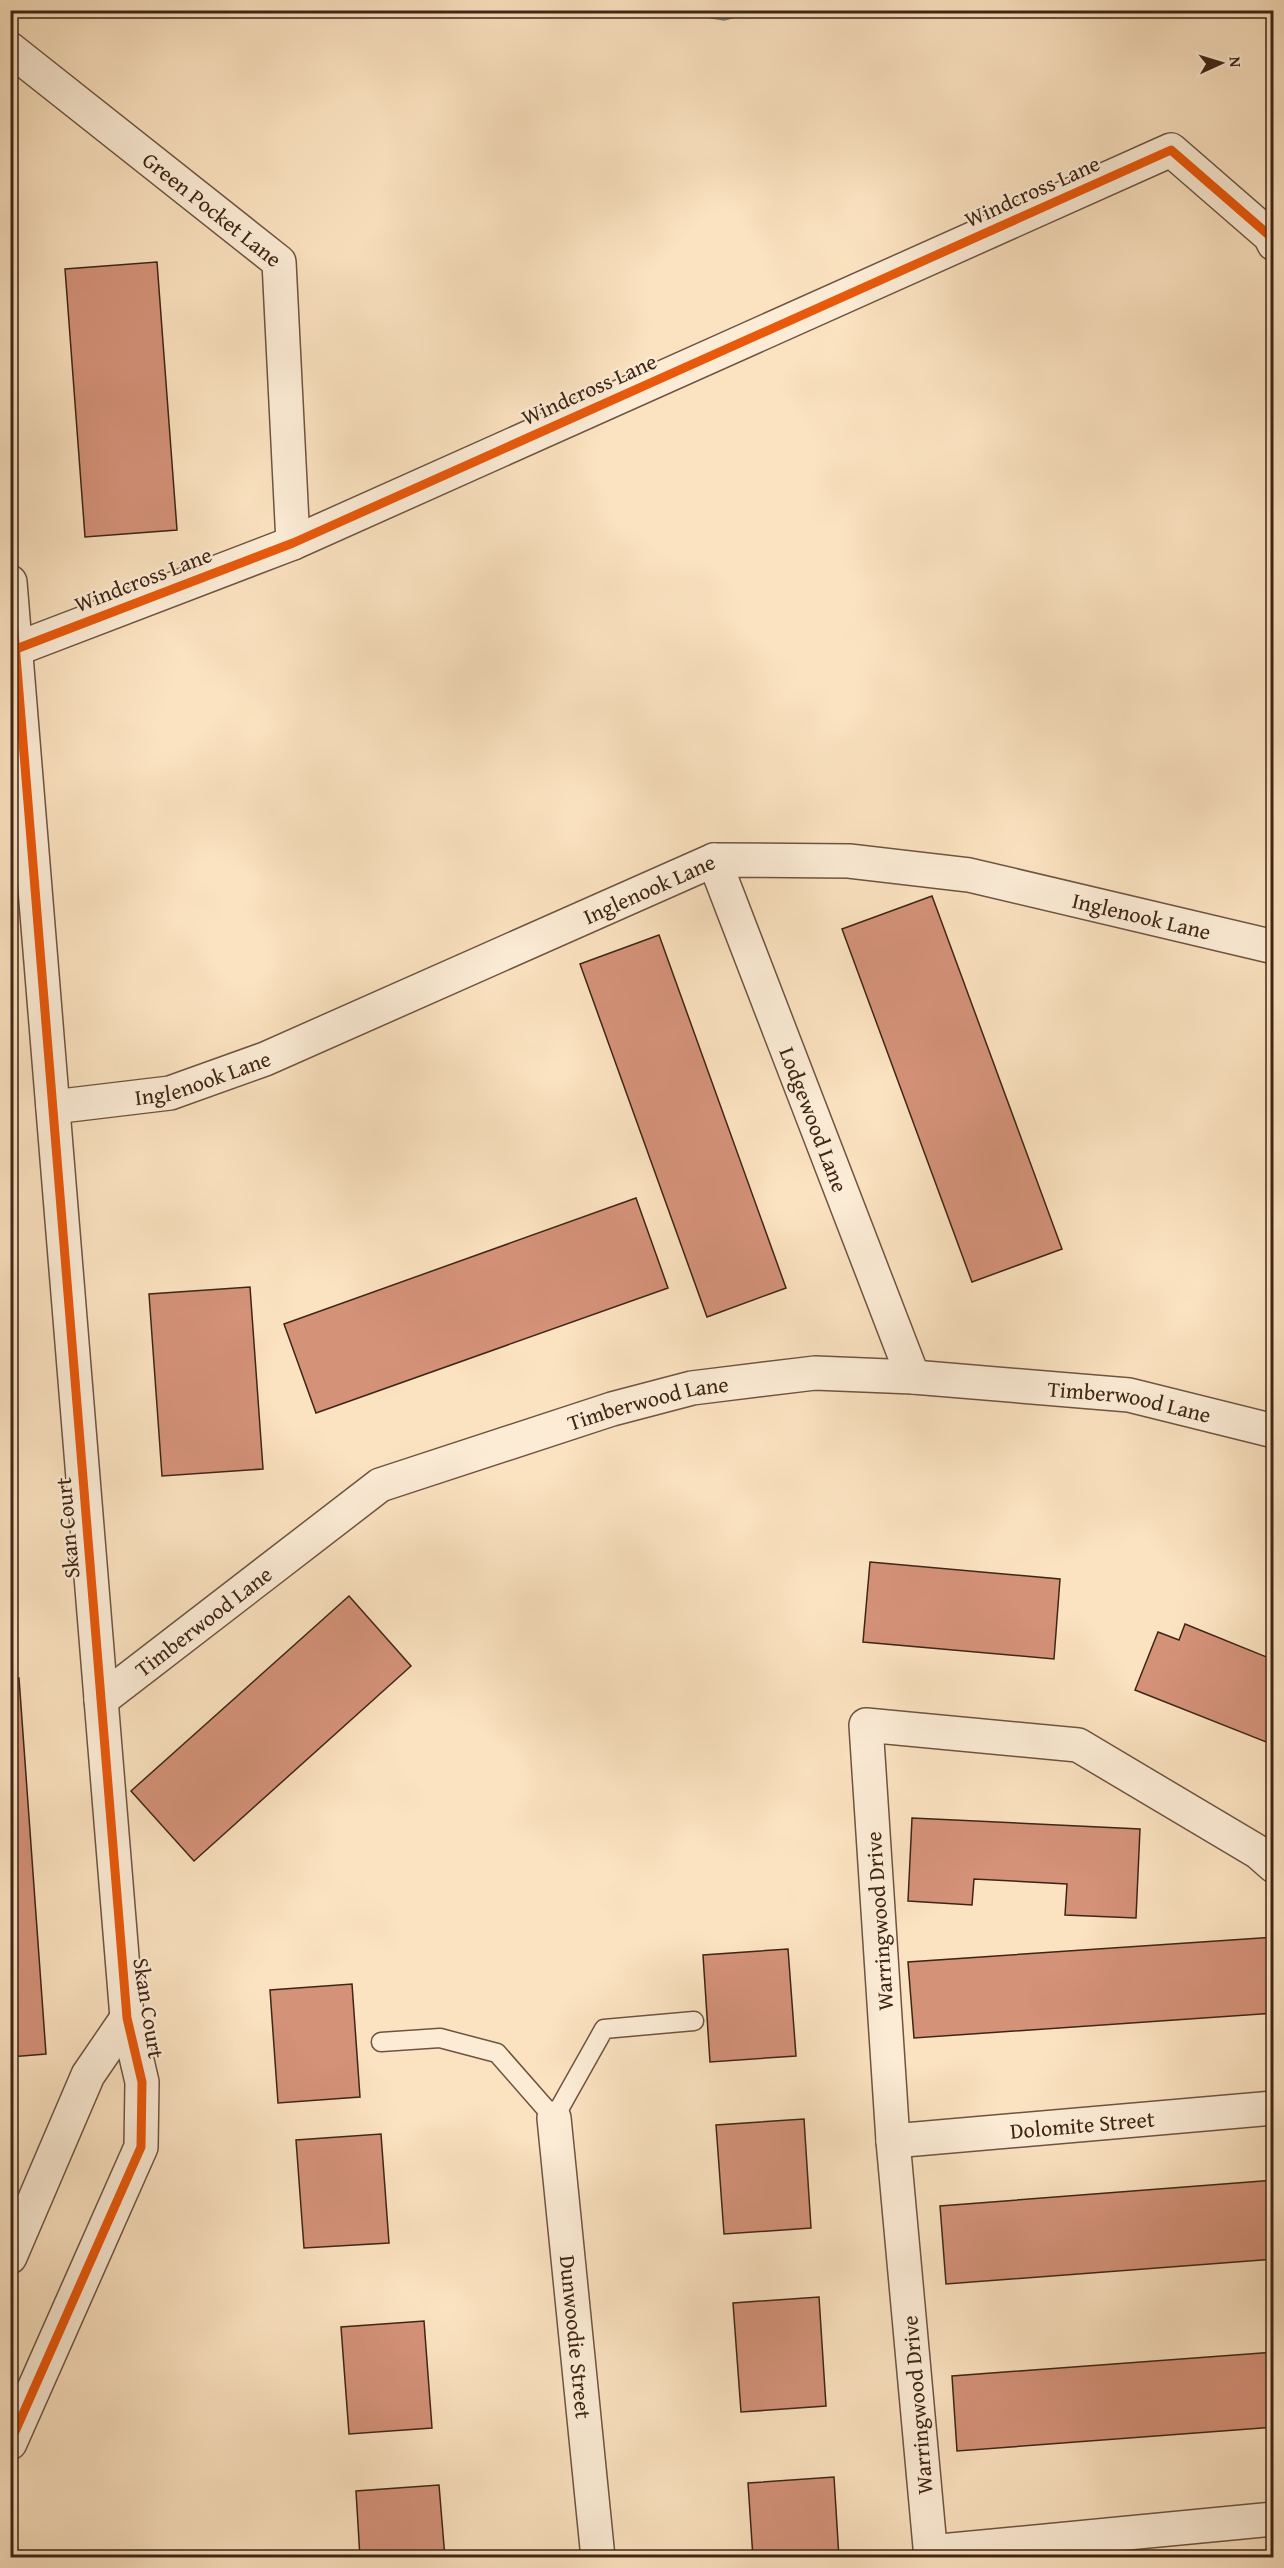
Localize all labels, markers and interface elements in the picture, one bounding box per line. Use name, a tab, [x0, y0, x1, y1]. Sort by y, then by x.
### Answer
north arrow	[1191, 33, 1251, 93]
text: N	[1224, 56, 1248, 68]
street label: Green Pocket Lane	[136, 144, 289, 274]
street label: Windcross Lane	[959, 147, 1105, 235]
street label: Windcross Lane	[516, 345, 662, 433]
street label: Windcross Lane	[70, 538, 216, 620]
street label: Inglenook Lane	[578, 845, 720, 932]
street label: Inglenook Lane	[1069, 884, 1214, 948]
street label: Inglenook Lane	[133, 1042, 275, 1113]
street label: Lodgewood Lane	[771, 1042, 856, 1197]
street label: Timberwood Lane	[563, 1368, 730, 1439]
street label: Timberwood Lane	[1046, 1372, 1214, 1431]
street label: Skan Court	[47, 1476, 87, 1580]
street label: Timberwood Lane	[128, 1558, 278, 1684]
street label: Warringwood Drive	[857, 1830, 901, 2012]
street label: Skan Court	[125, 1955, 173, 2061]
street label: Dolomite Street	[1009, 2102, 1156, 2147]
street label: Dunwoodie Street	[552, 2254, 600, 2420]
street label: Warringwood Drive	[893, 2314, 941, 2496]

